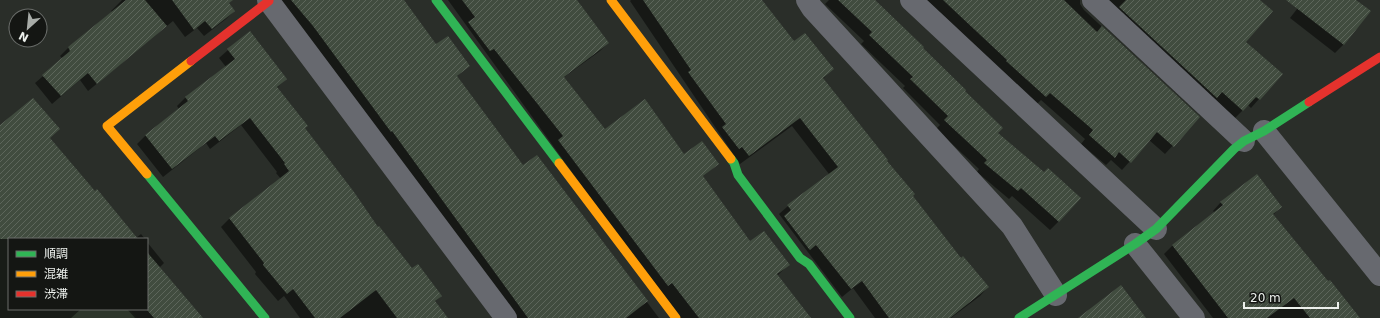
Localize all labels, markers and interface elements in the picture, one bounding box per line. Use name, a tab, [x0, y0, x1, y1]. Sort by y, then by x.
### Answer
north arrow	[8, 8, 48, 48]
text: N	[17, 29, 31, 44]
legend	[8, 238, 148, 310]
text: 順調	[44, 247, 68, 261]
text: 混雑	[44, 267, 68, 281]
scale bar	[1244, 284, 1338, 310]
text: 渋滞	[44, 287, 68, 301]
text: 20 m	[1250, 291, 1281, 305]

